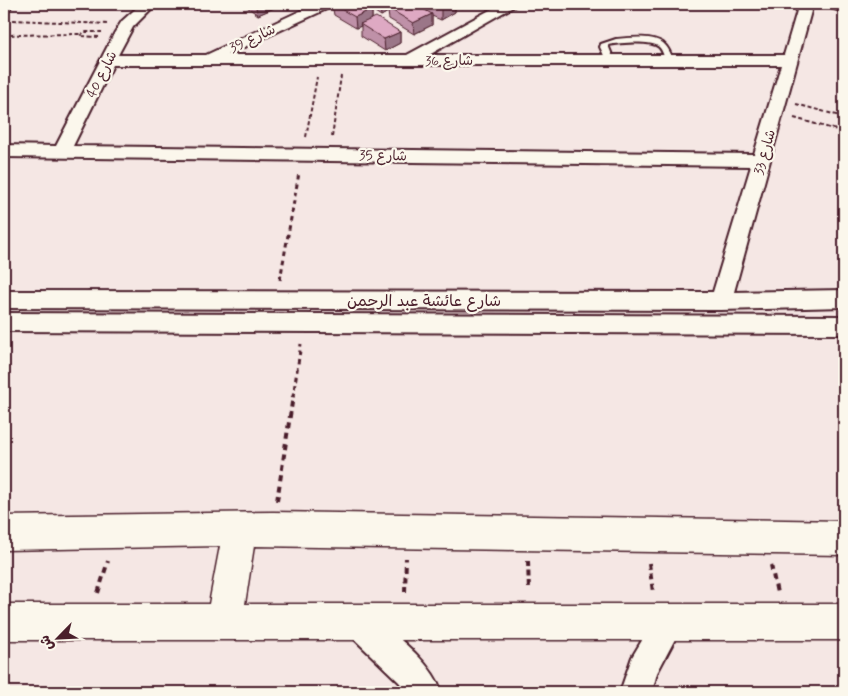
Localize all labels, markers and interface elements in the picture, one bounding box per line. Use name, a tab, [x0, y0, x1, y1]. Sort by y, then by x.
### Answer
street label: شارع 39	[227, 20, 278, 57]
street label: شارع 40	[82, 48, 121, 101]
street label: شارع 36	[425, 52, 473, 70]
street label: شارع 33	[750, 128, 780, 177]
street label: شارع 35	[359, 147, 407, 165]
street label: شارع عائشة عبد الرحمن	[347, 291, 501, 312]
north arrow	[32, 614, 82, 664]
text: ش	[36, 632, 58, 654]

